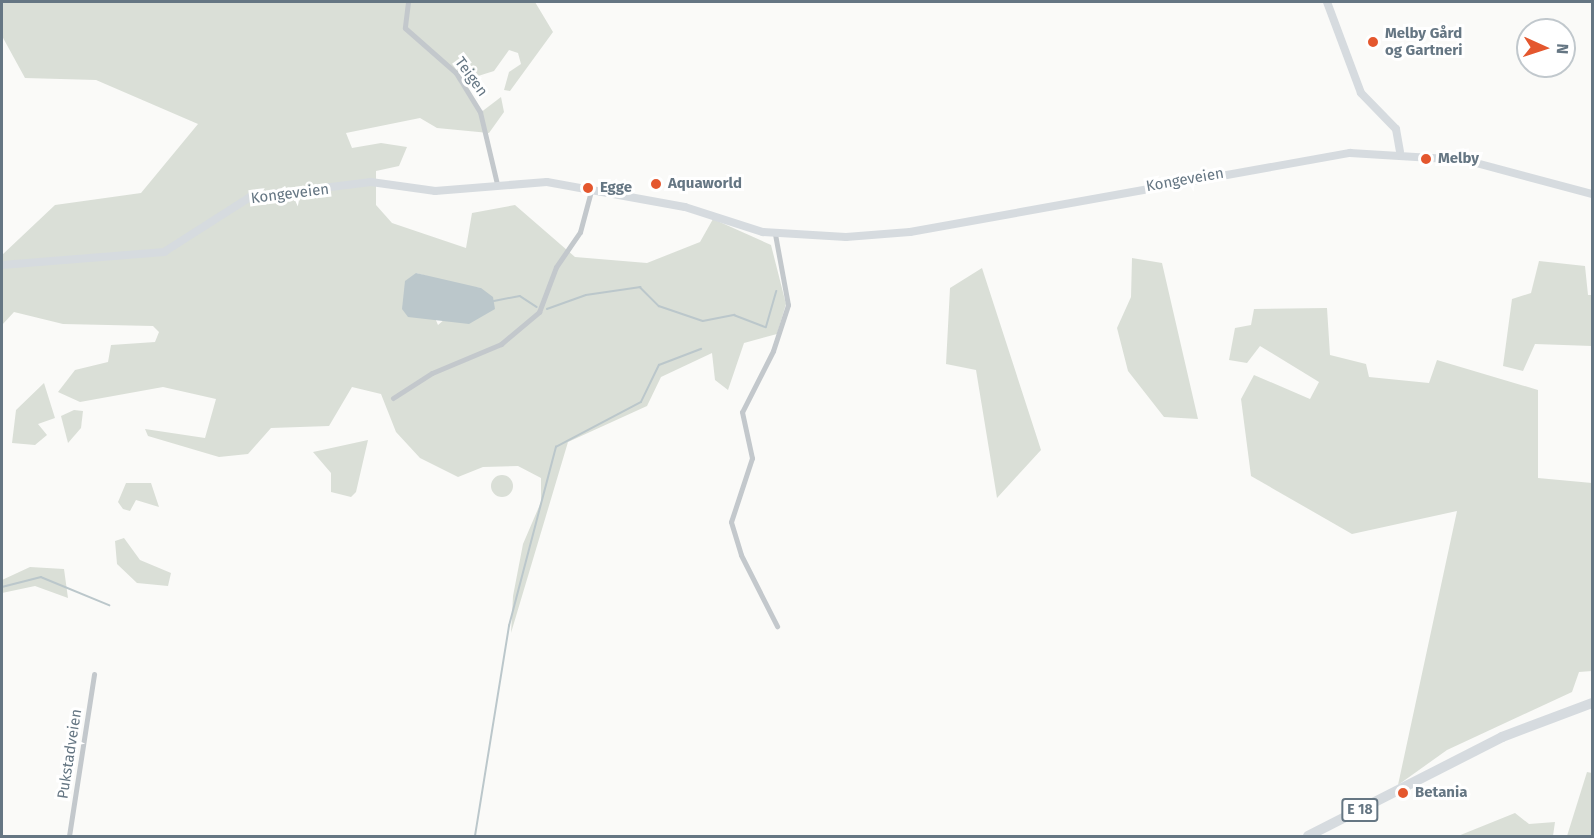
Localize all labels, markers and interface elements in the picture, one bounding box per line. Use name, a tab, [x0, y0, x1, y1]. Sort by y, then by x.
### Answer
north arrow	[1516, 18, 1576, 78]
place label: Melby Gård og Gartneri	[1385, 24, 1462, 59]
marker: Melby Gård og Gartneri	[1366, 35, 1380, 49]
text: N	[1553, 43, 1572, 55]
street label: Teigen	[451, 54, 491, 100]
place label: Melby	[1438, 150, 1479, 168]
marker: Melby	[1419, 152, 1433, 166]
street label: Kongeveien	[1145, 164, 1225, 196]
place label: Aquaworld	[668, 175, 742, 193]
marker: Aquaworld	[649, 177, 663, 191]
place label: Egge	[600, 179, 632, 197]
street label: Kongeveien	[250, 180, 330, 208]
marker: Egge	[581, 181, 595, 195]
street label: Pukstadveien	[54, 708, 86, 800]
place label: Betania	[1415, 784, 1467, 802]
marker: Betania	[1396, 786, 1410, 800]
road number: E 18	[1340, 799, 1380, 821]

